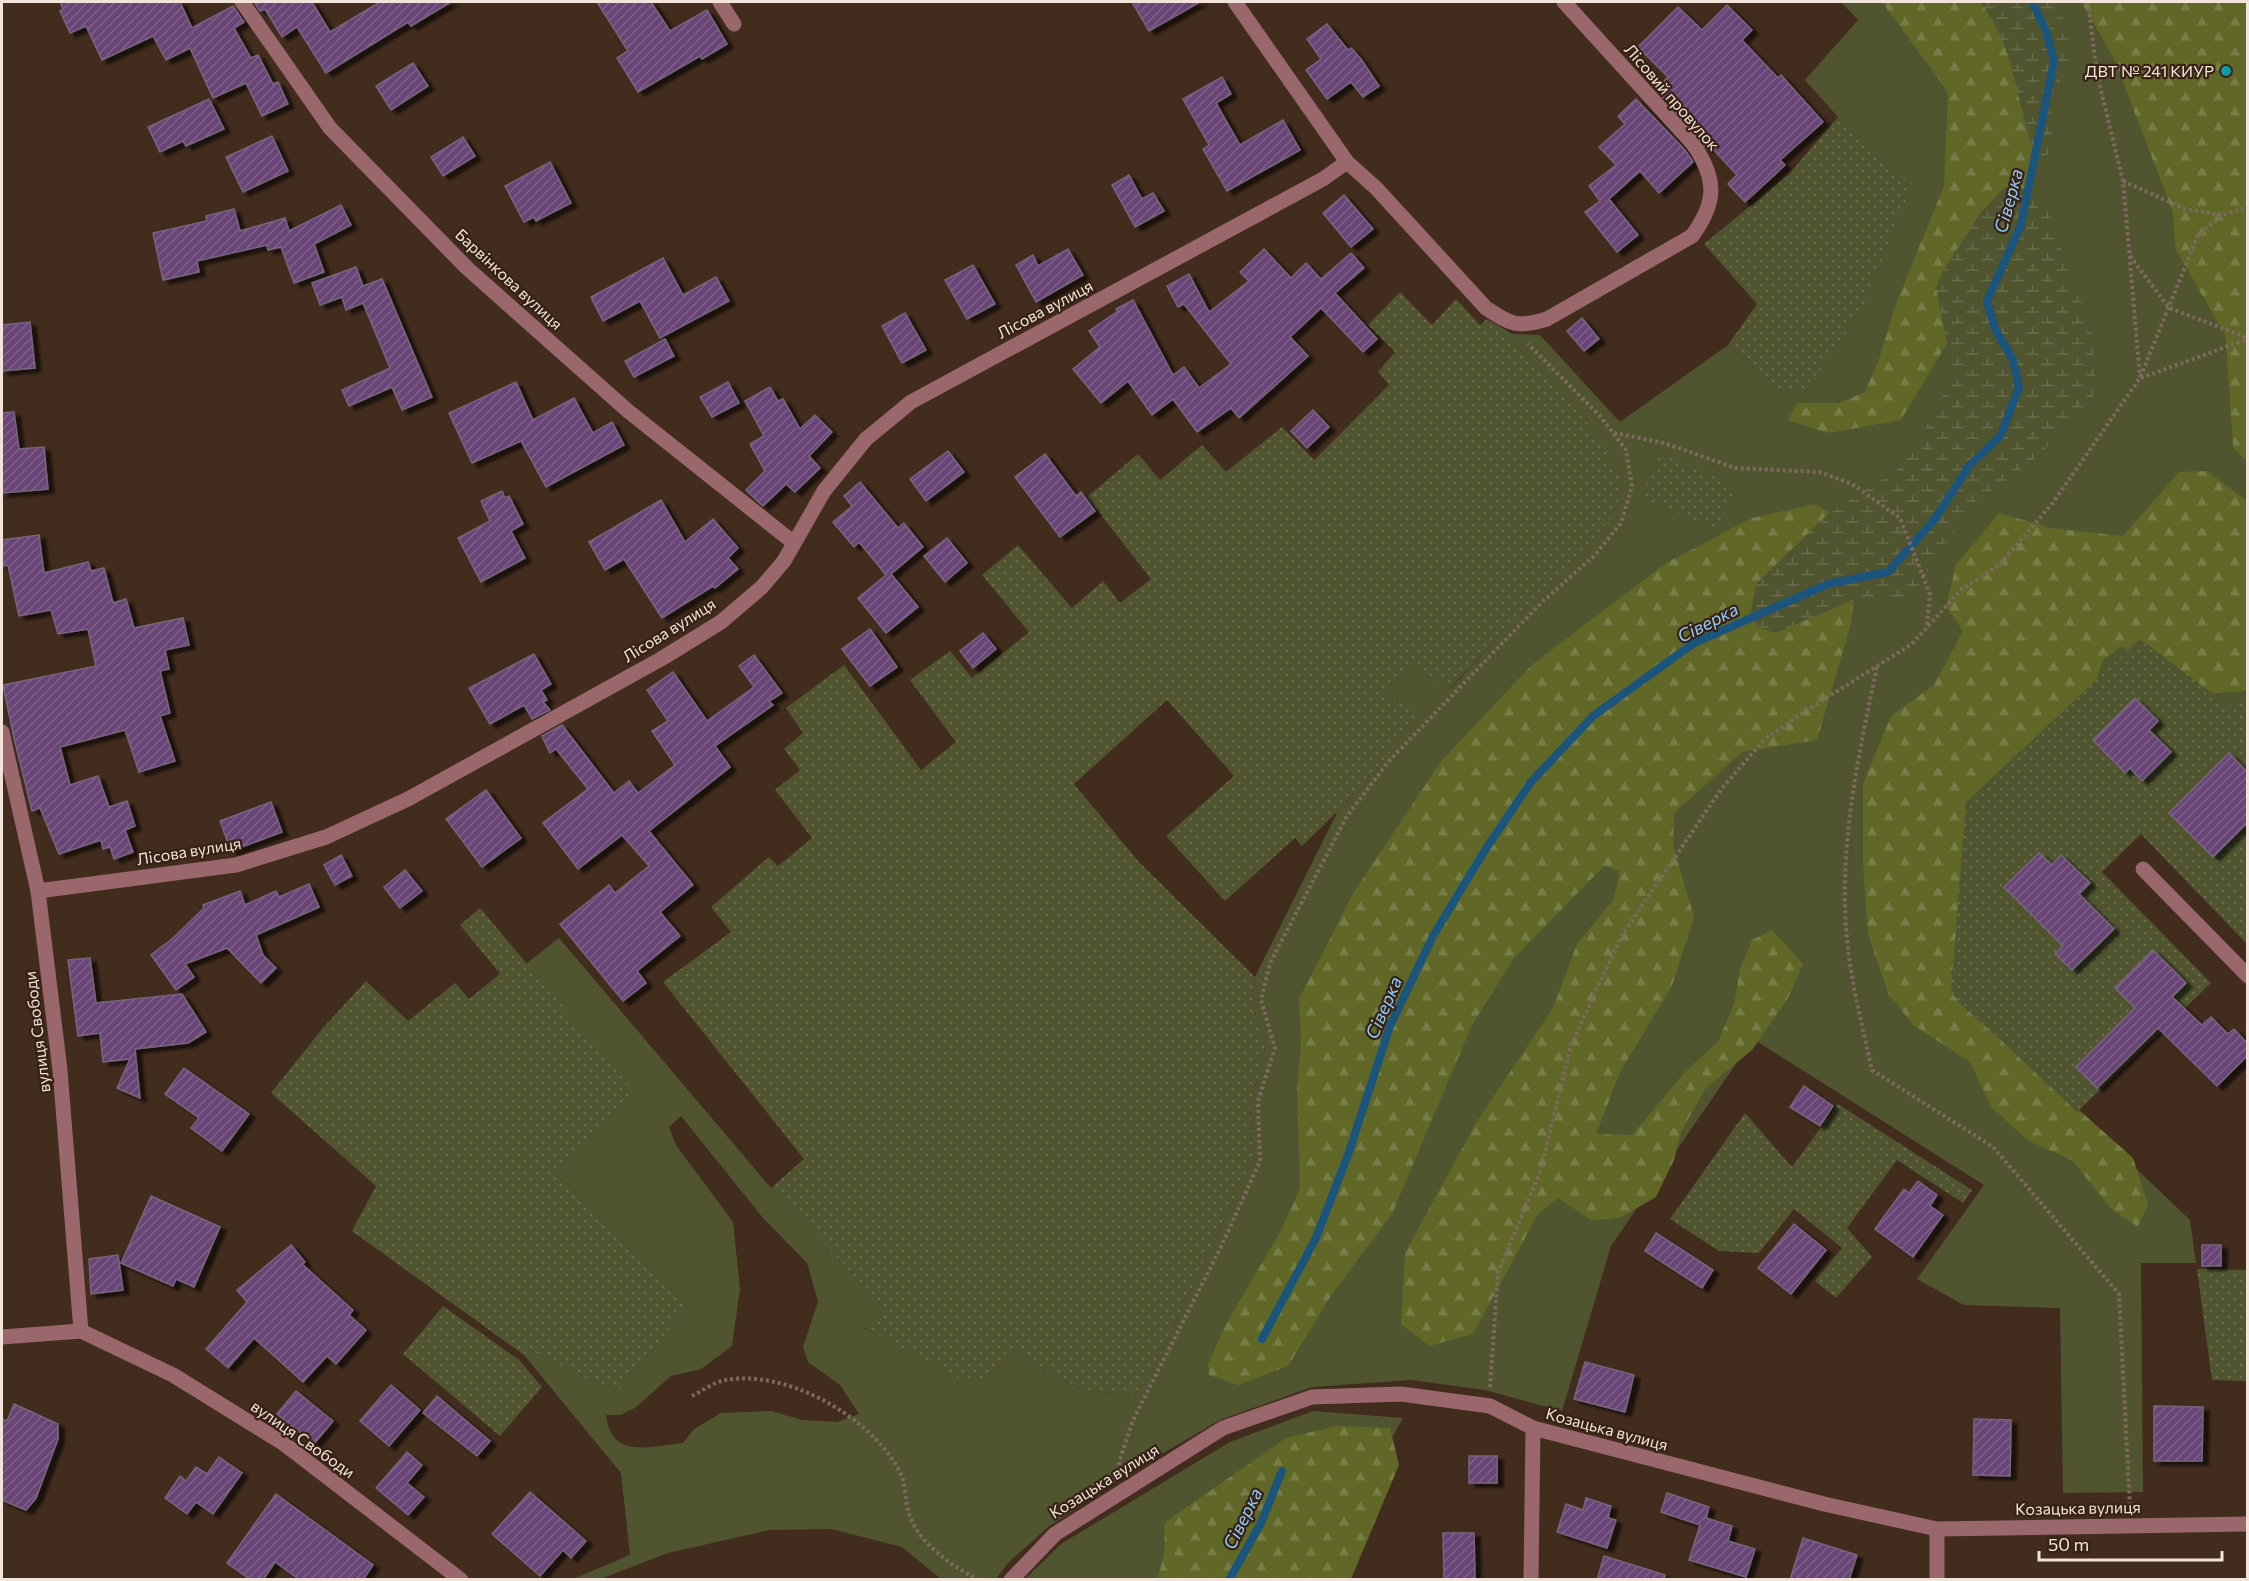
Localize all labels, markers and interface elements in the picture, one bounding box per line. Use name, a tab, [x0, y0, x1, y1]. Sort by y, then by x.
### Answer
street label: Лісовий провулок	[1621, 39, 1724, 154]
place label: ДВТ № 241 КИУР	[2085, 61, 2214, 80]
marker: ДВТ № 241 КИУР	[2219, 64, 2233, 78]
water label: Сіверка	[1989, 166, 2027, 235]
street label: Барвінкова вулиця	[452, 224, 567, 333]
street label: Лісова вулиця	[994, 275, 1096, 342]
street label: Лісова вулиця	[619, 593, 719, 666]
water label: Сіверка	[1673, 597, 1742, 647]
street label: Лісова вулиця	[135, 833, 243, 868]
street label: вулиця Свободи	[20, 970, 53, 1094]
water label: Сіверка	[1360, 973, 1406, 1042]
street label: вулиця Свободи	[248, 1396, 359, 1481]
street label: Козацька вулиця	[1544, 1403, 1670, 1454]
street label: Козацька вулиця	[1045, 1439, 1162, 1522]
water label: Сіверка	[1218, 1484, 1266, 1553]
street label: Козацька вулиця	[2015, 1497, 2141, 1518]
scale bar	[2039, 1524, 2222, 1562]
text: 50 m	[2048, 1533, 2089, 1555]

